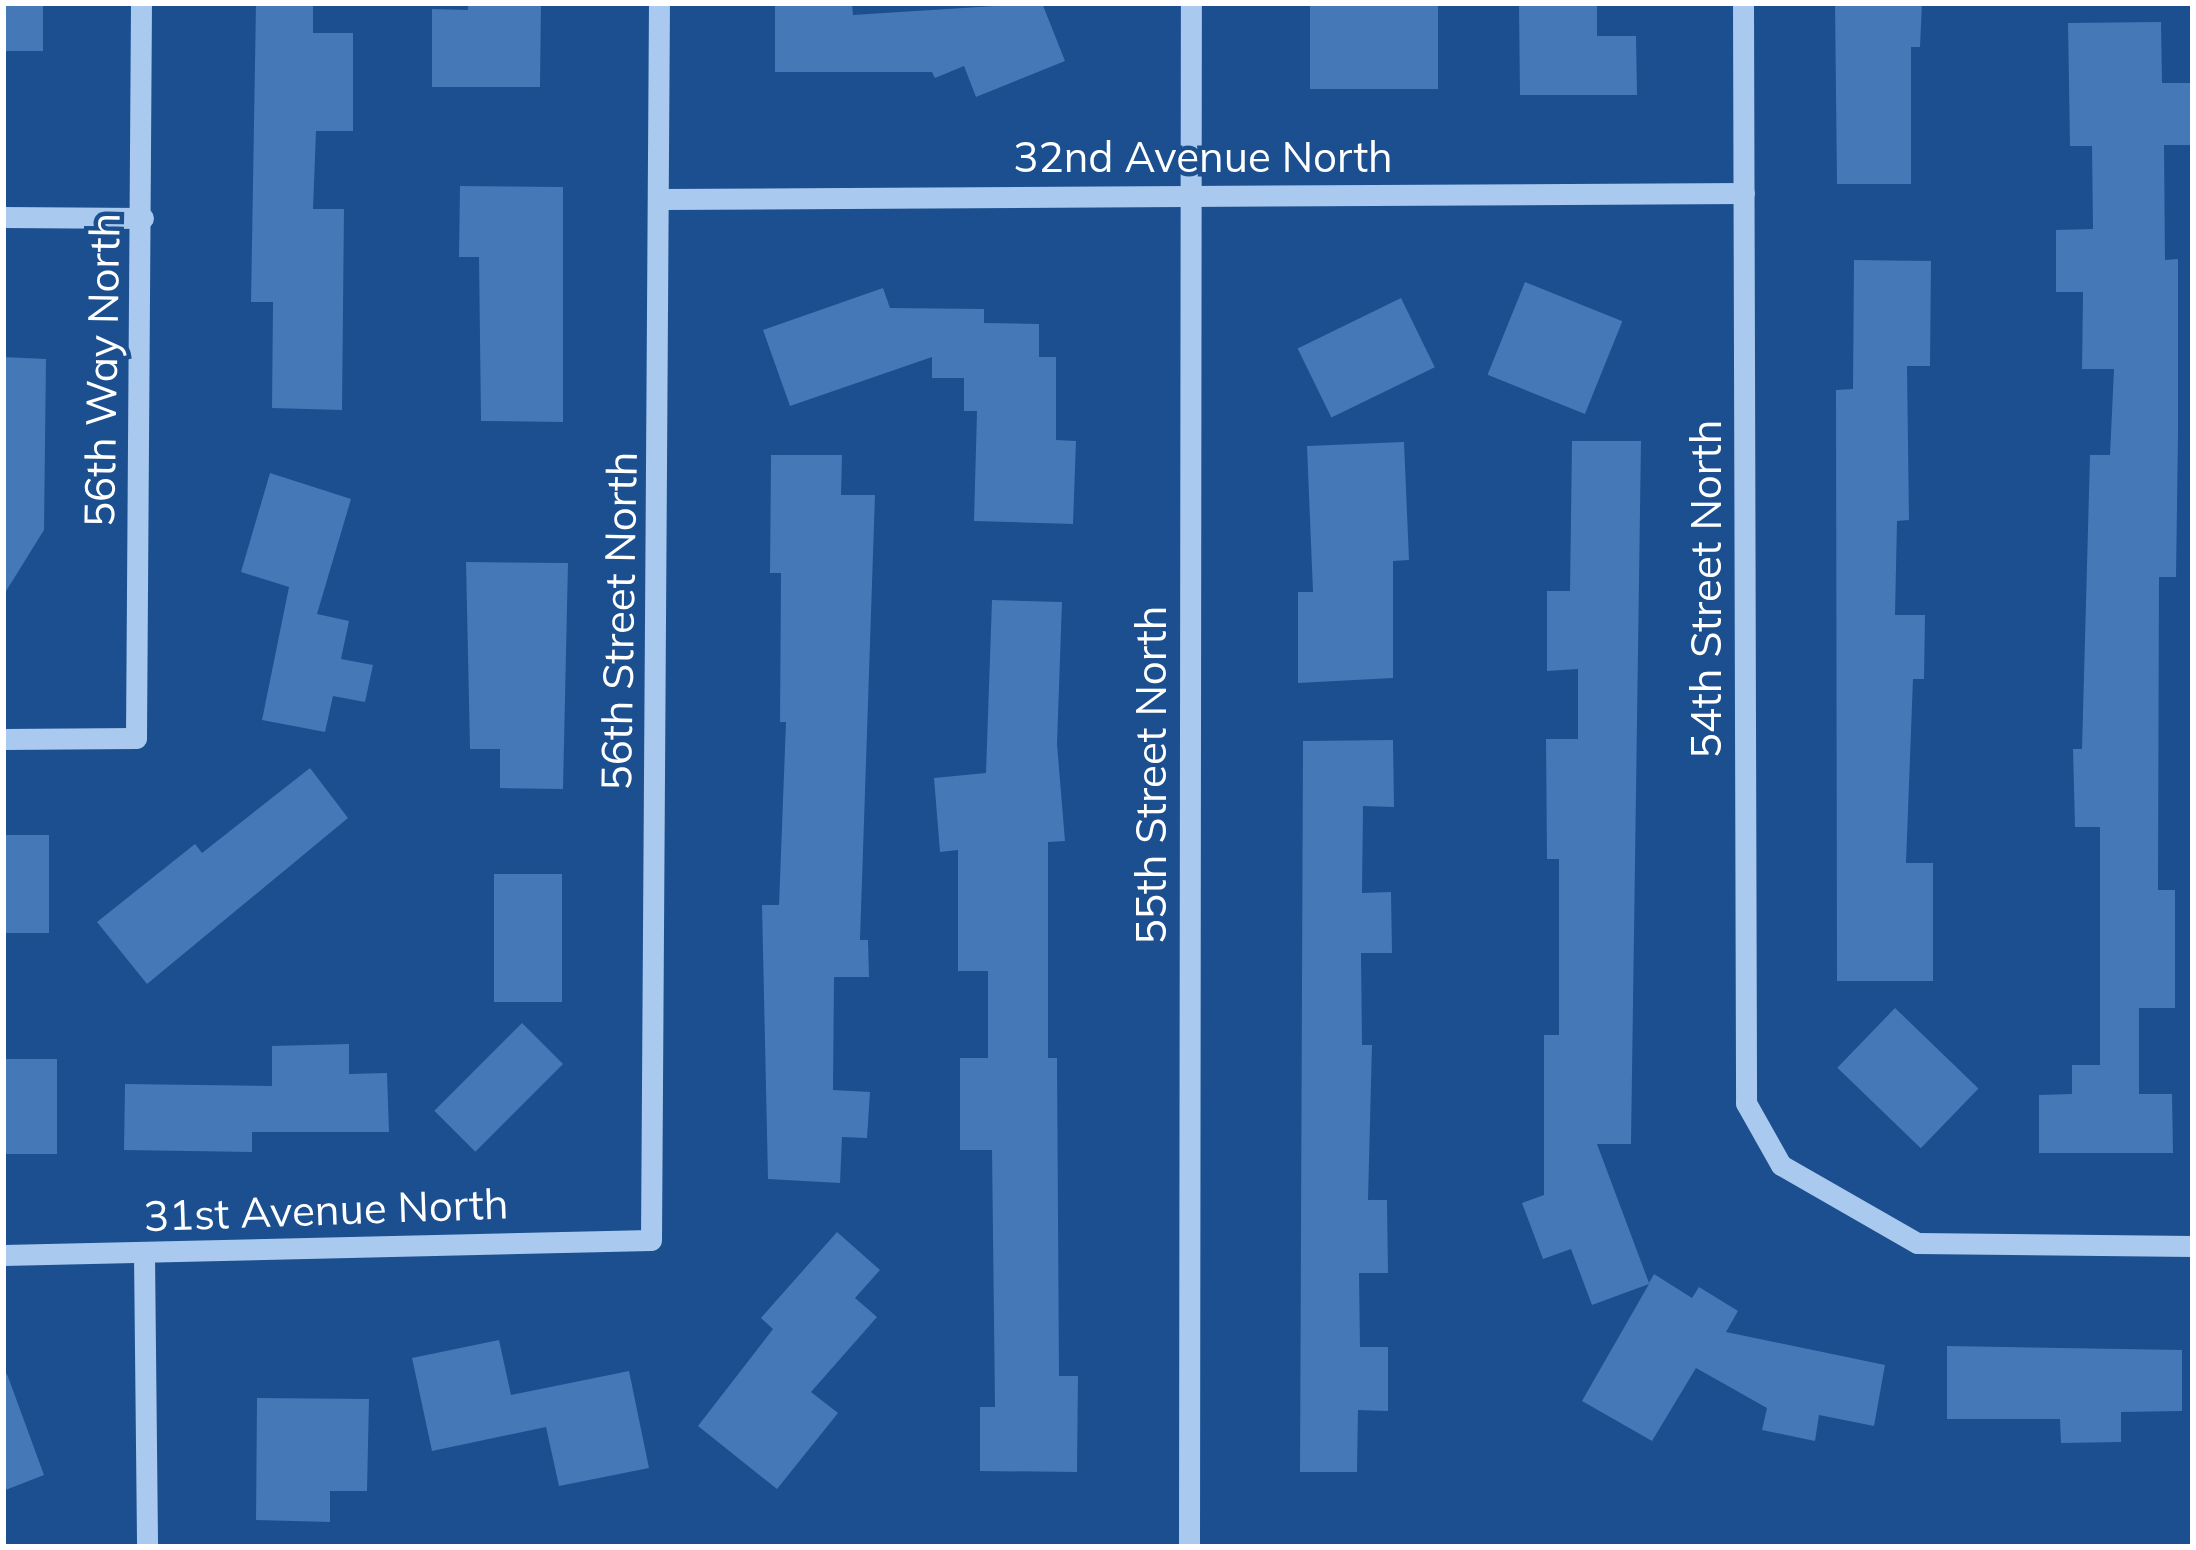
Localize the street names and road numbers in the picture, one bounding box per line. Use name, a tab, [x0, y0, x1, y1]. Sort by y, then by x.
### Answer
street label: 32nd Avenue North	[1013, 132, 1393, 182]
street label: 56th Way North	[74, 212, 130, 528]
street label: 54th Street North	[1681, 420, 1731, 758]
street label: 56th Street North	[591, 451, 647, 791]
street label: 55th Street North	[1126, 606, 1176, 944]
street label: 31st Avenue North	[143, 1178, 509, 1242]

